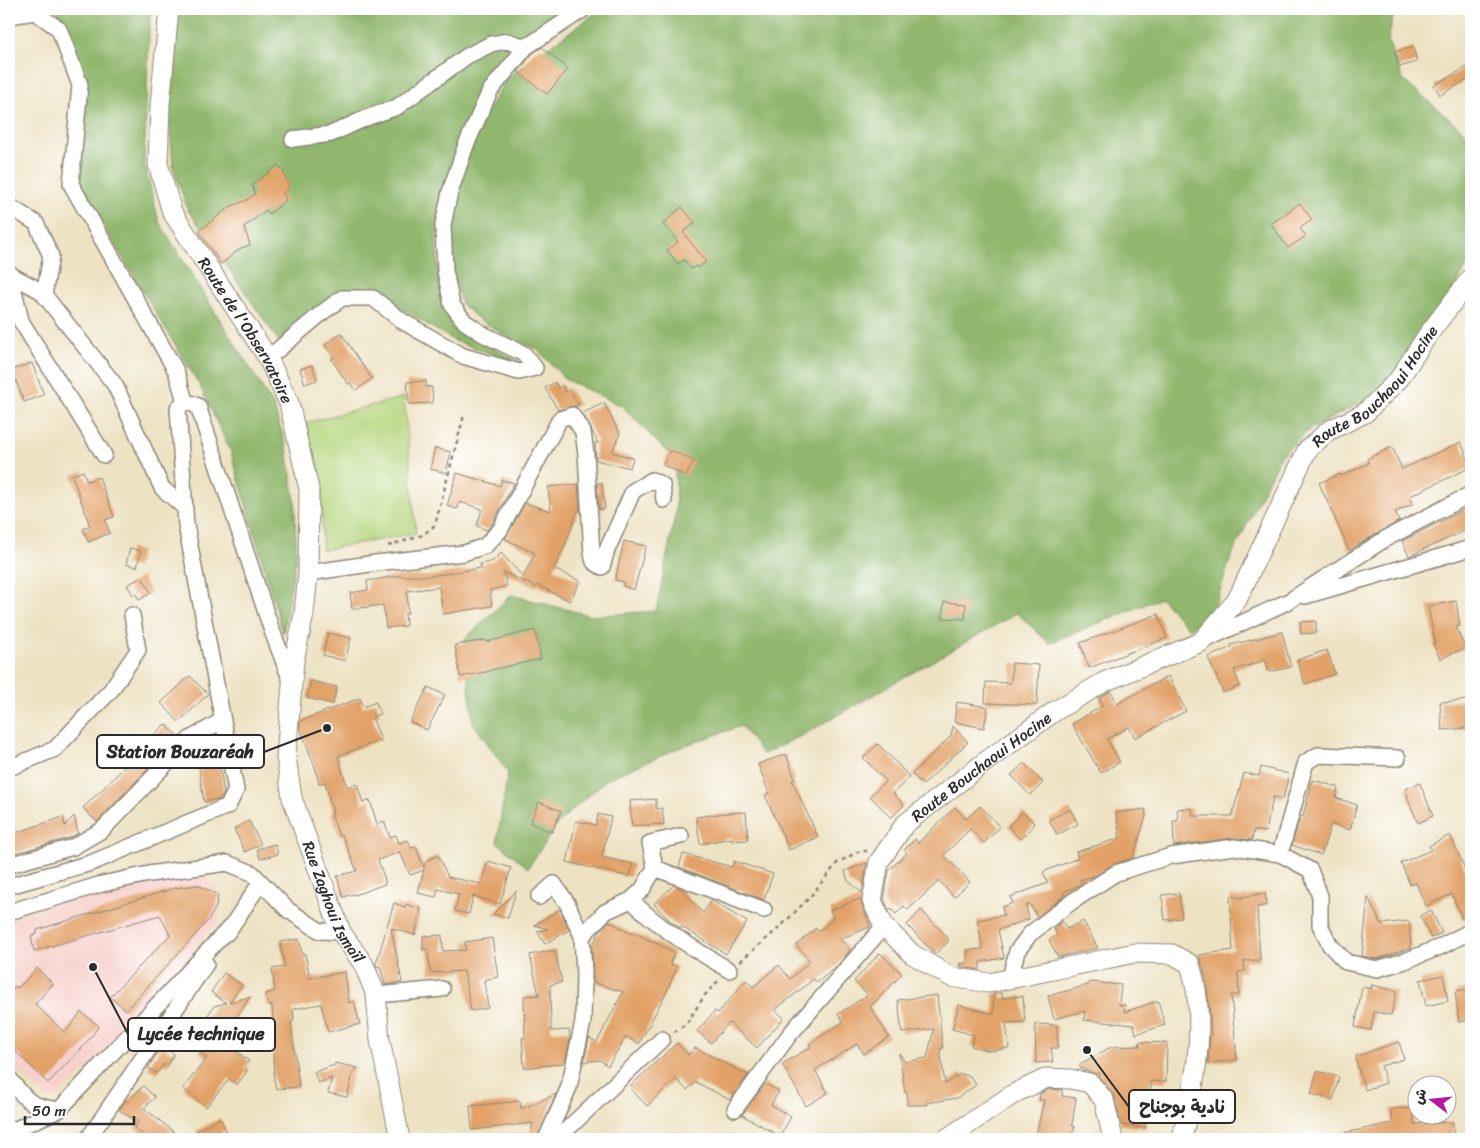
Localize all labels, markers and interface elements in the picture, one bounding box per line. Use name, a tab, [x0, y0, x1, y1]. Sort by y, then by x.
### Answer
street label: Route de l'Observatoire	[190, 251, 301, 408]
street label: Route Bouchaoui Hocine	[1305, 319, 1446, 455]
street label: Route Bouchaoui Hocine	[904, 704, 1058, 830]
callout: Station Bouzaréah	[97, 735, 264, 768]
text: Station Bouzaréah	[105, 736, 254, 768]
street label: Rue Zaghoui Ismaïl	[294, 837, 373, 969]
callout: Lycée technique	[128, 1018, 275, 1051]
text: Lycée technique	[137, 1018, 265, 1050]
north arrow	[1408, 1076, 1458, 1126]
text: ش	[1406, 1086, 1434, 1107]
callout: نادية بوجناح	[1129, 1090, 1235, 1123]
text: نادية بوجناح	[1139, 1091, 1225, 1123]
scale bar	[25, 1093, 134, 1125]
text: 50 m	[32, 1098, 67, 1124]

